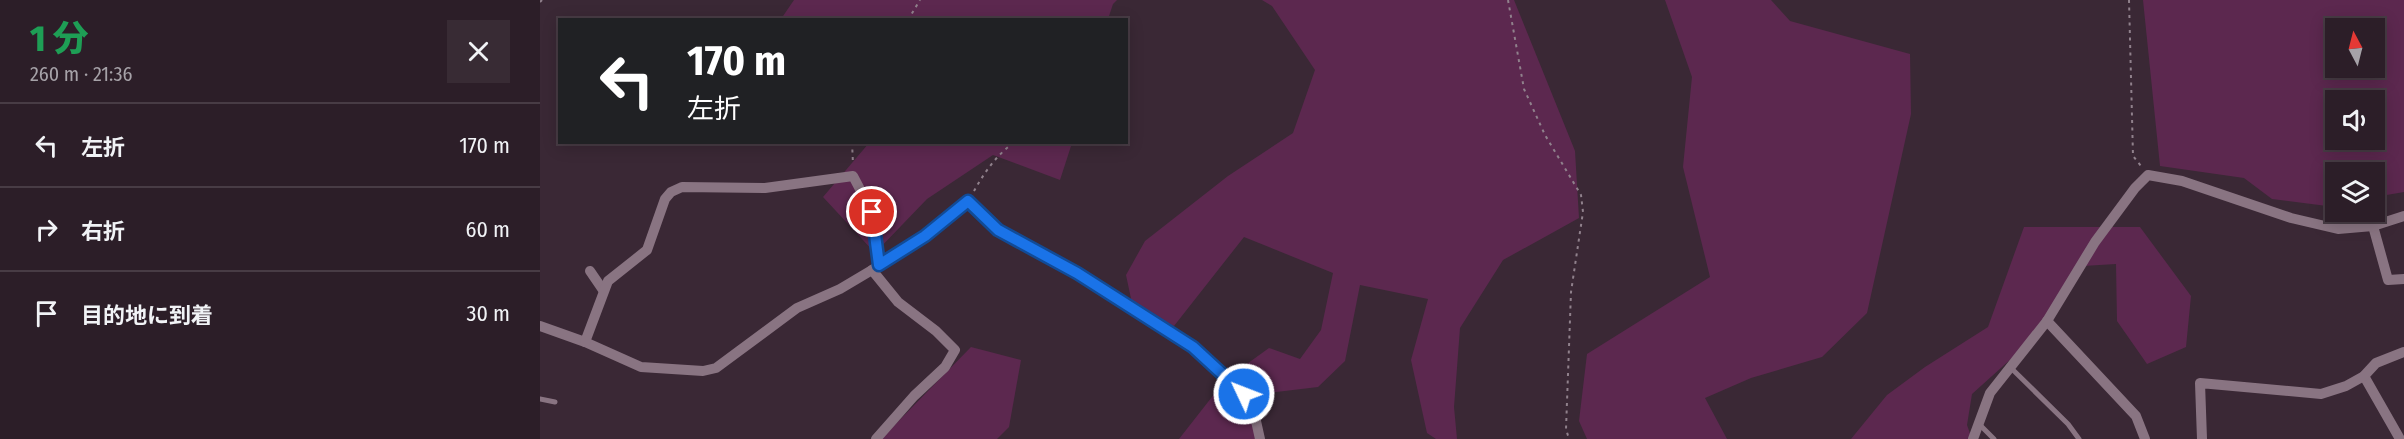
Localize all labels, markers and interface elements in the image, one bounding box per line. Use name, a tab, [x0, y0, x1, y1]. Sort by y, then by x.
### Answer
text: 1 分	[30, 17, 89, 61]
north arrow	[2325, 18, 2385, 78]
map controls	[2325, 18, 2385, 222]
button: close	[447, 20, 510, 83]
text: 170 m	[687, 36, 786, 86]
icon: left	[588, 42, 666, 120]
text: 260 m · 21:36	[30, 62, 132, 86]
button: sound	[2325, 90, 2385, 150]
text: 左折	[687, 93, 741, 125]
icon: left	[30, 129, 63, 162]
text: 170 m	[459, 132, 510, 159]
text: 左折	[81, 134, 125, 161]
button: layers	[2325, 162, 2385, 222]
pin	[846, 186, 897, 237]
icon: arrive	[855, 195, 888, 228]
icon: right	[30, 213, 63, 246]
text: 60 m	[466, 216, 510, 243]
text: 右折	[81, 218, 125, 245]
icon: arrive	[30, 297, 63, 330]
text: 30 m	[467, 300, 510, 327]
text: 目的地に到着	[81, 302, 213, 329]
position arrow	[1212, 362, 1276, 426]

